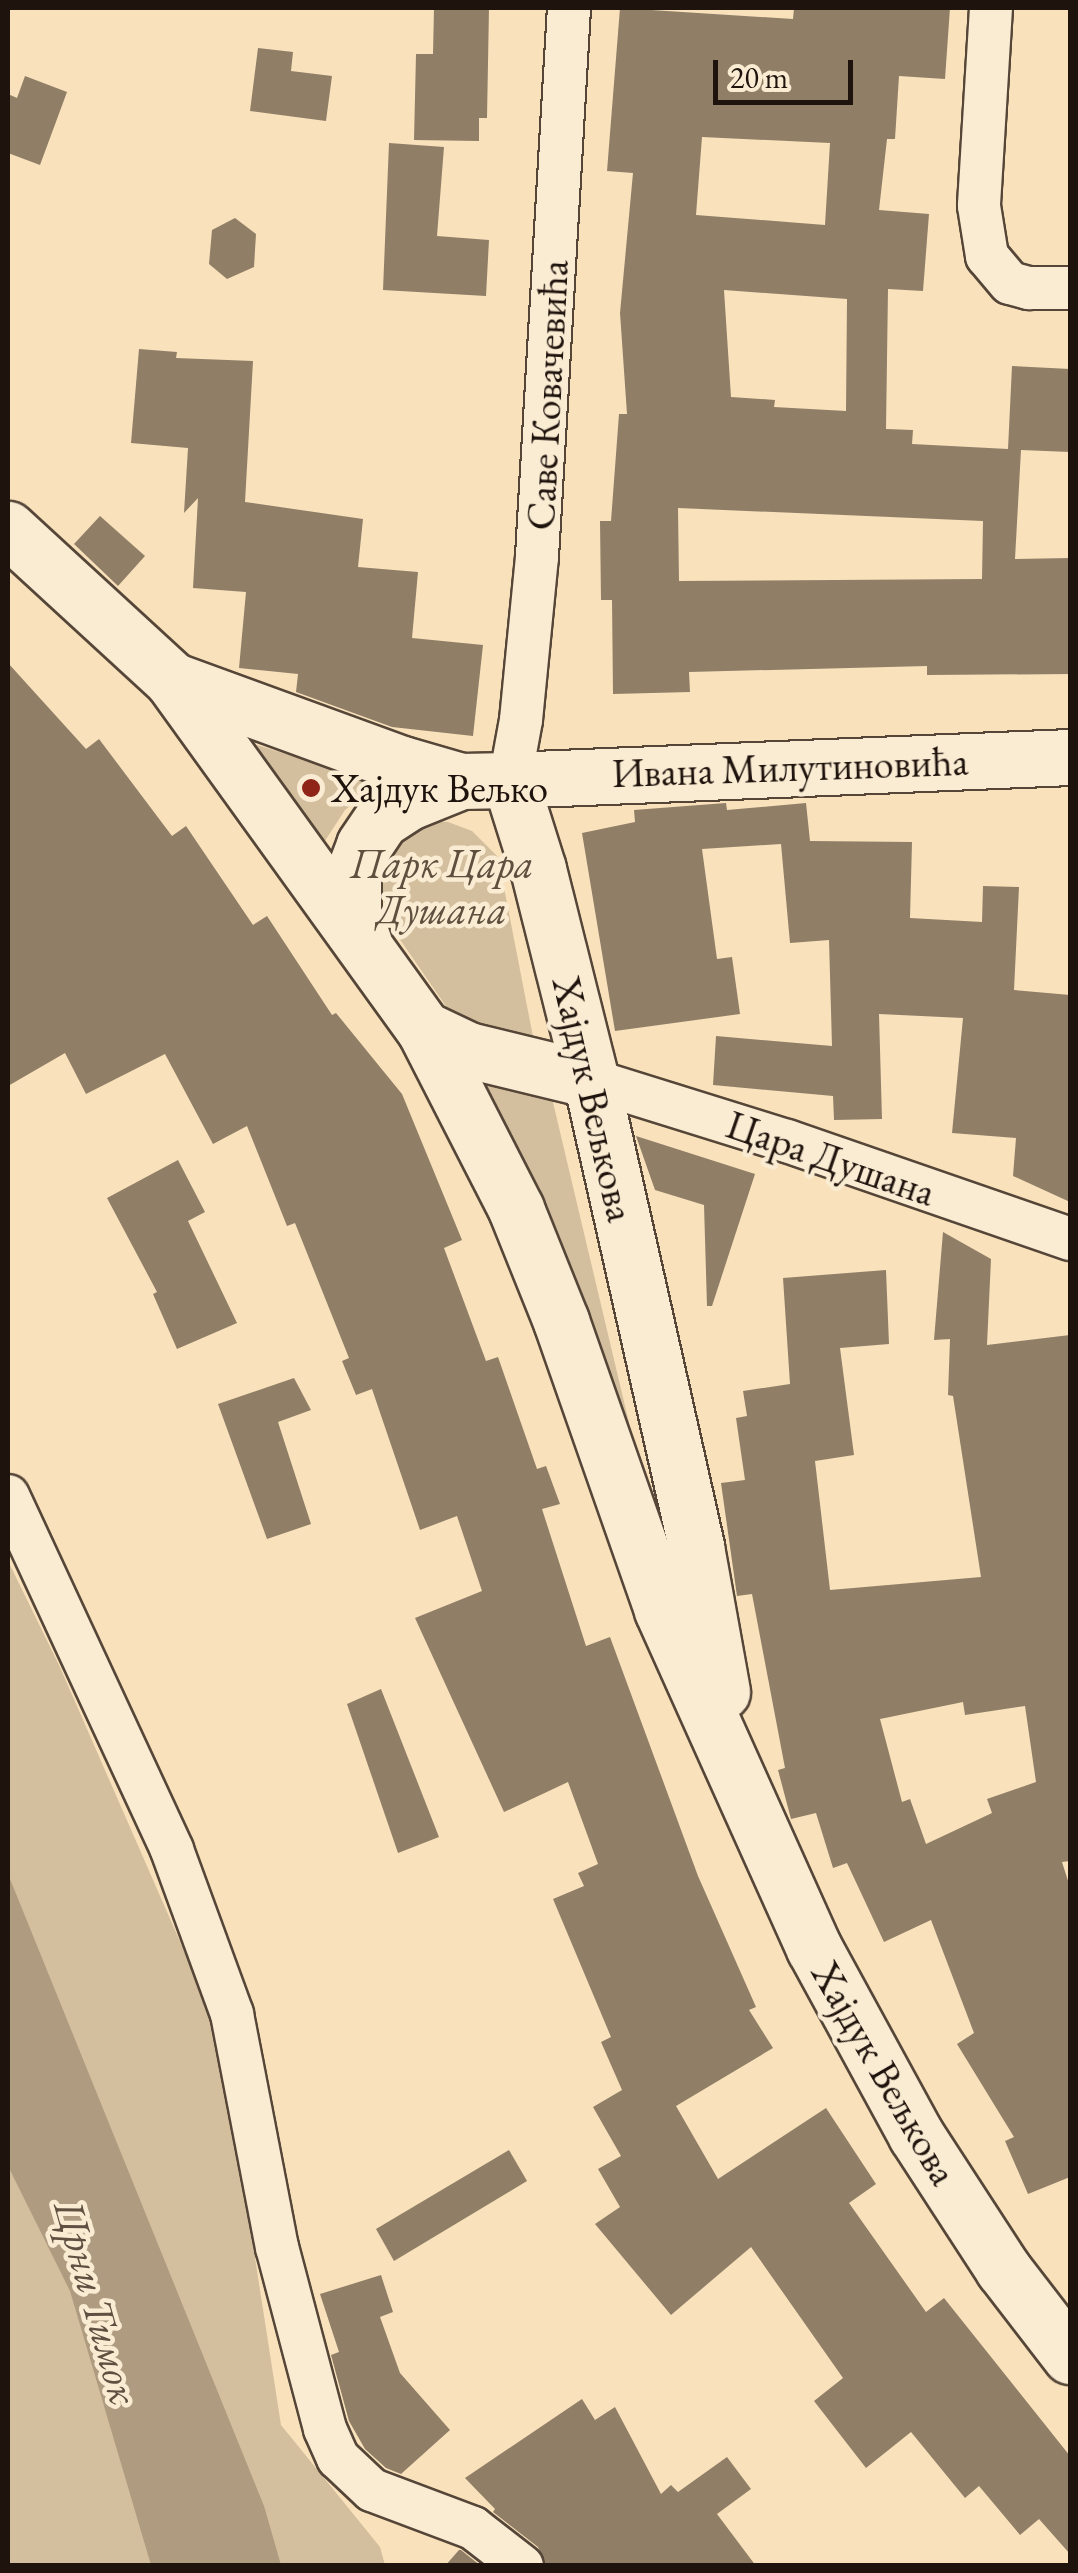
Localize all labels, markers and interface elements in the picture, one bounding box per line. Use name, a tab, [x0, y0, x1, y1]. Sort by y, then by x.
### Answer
scale bar	[718, 40, 858, 102]
text: 20 m	[730, 58, 788, 97]
street label: Саве Ковачевића	[516, 259, 578, 531]
street label: Ивана Милутиновића	[611, 737, 969, 797]
place label: Хајдук Вељко	[331, 764, 548, 812]
marker: Хајдук Вељко	[300, 777, 322, 799]
park label: Парк Цара Душана	[350, 839, 534, 933]
street label: Хајдук Вељкова	[542, 972, 646, 1226]
street label: Цара Душана	[721, 1100, 941, 1216]
street label: Хајдук Вељкова	[802, 1953, 968, 2193]
water label: Црни Тимок	[43, 2194, 149, 2410]

